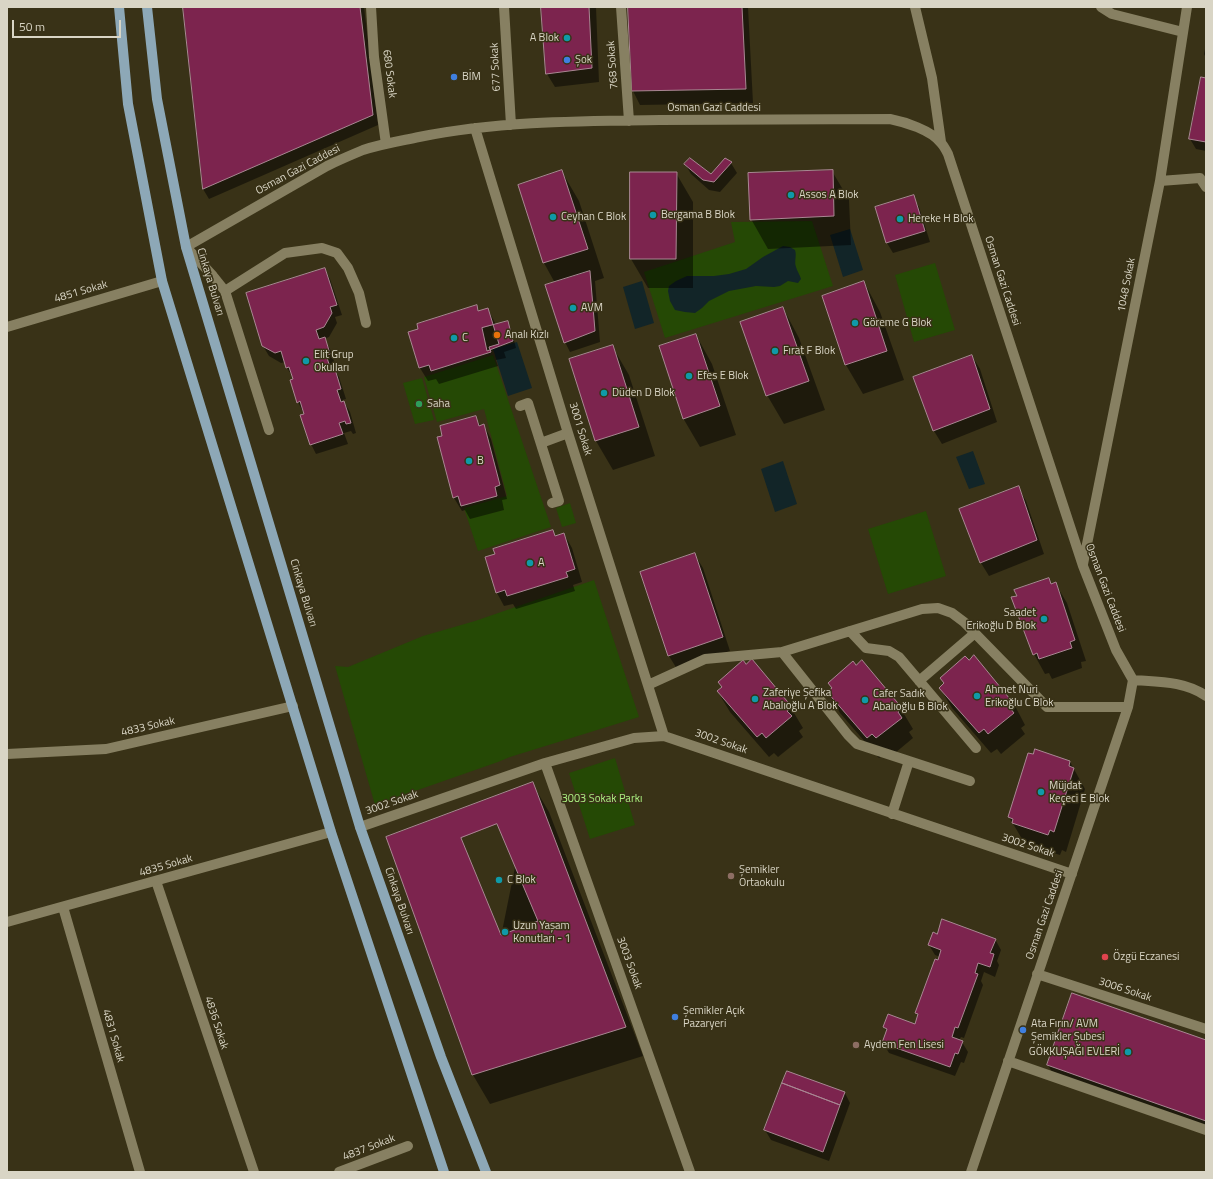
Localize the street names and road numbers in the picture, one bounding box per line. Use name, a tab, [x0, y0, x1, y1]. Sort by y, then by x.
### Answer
street label: 768 Sokak	[605, 40, 621, 90]
street label: 677 Sokak	[488, 42, 504, 92]
street label: 680 Sokak	[379, 49, 399, 99]
street label: Osman Gazi Caddesi	[667, 101, 761, 115]
street label: Osman Gazi Caddesi	[254, 142, 342, 198]
street label: Osman Gazi Caddesi	[981, 234, 1023, 328]
street label: Cinkaya Bulvarı	[193, 246, 227, 318]
street label: 1048 Sokak	[1115, 257, 1139, 313]
street label: 4851 Sokak	[53, 278, 109, 306]
street label: 3001 Sokak	[566, 401, 594, 457]
street label: Osman Gazi Caddesi	[1082, 542, 1128, 634]
street label: Cinkaya Bulvarı	[286, 557, 320, 629]
street label: 4833 Sokak	[120, 714, 176, 740]
street label: 3002 Sokak	[693, 727, 749, 757]
street label: 3002 Sokak	[364, 788, 420, 818]
street label: 3002 Sokak	[1000, 831, 1056, 861]
street label: 4835 Sokak	[138, 852, 194, 880]
street label: Cinkaya Bulvarı	[381, 866, 417, 936]
street label: Osman Gazi Caddesi	[1023, 869, 1067, 961]
street label: 3003 Sokak	[613, 935, 645, 991]
street label: 3006 Sokak	[1097, 975, 1153, 1005]
street label: 4836 Sokak	[201, 995, 231, 1051]
street label: 4831 Sokak	[99, 1008, 127, 1064]
street label: 4837 Sokak	[341, 1132, 397, 1164]

